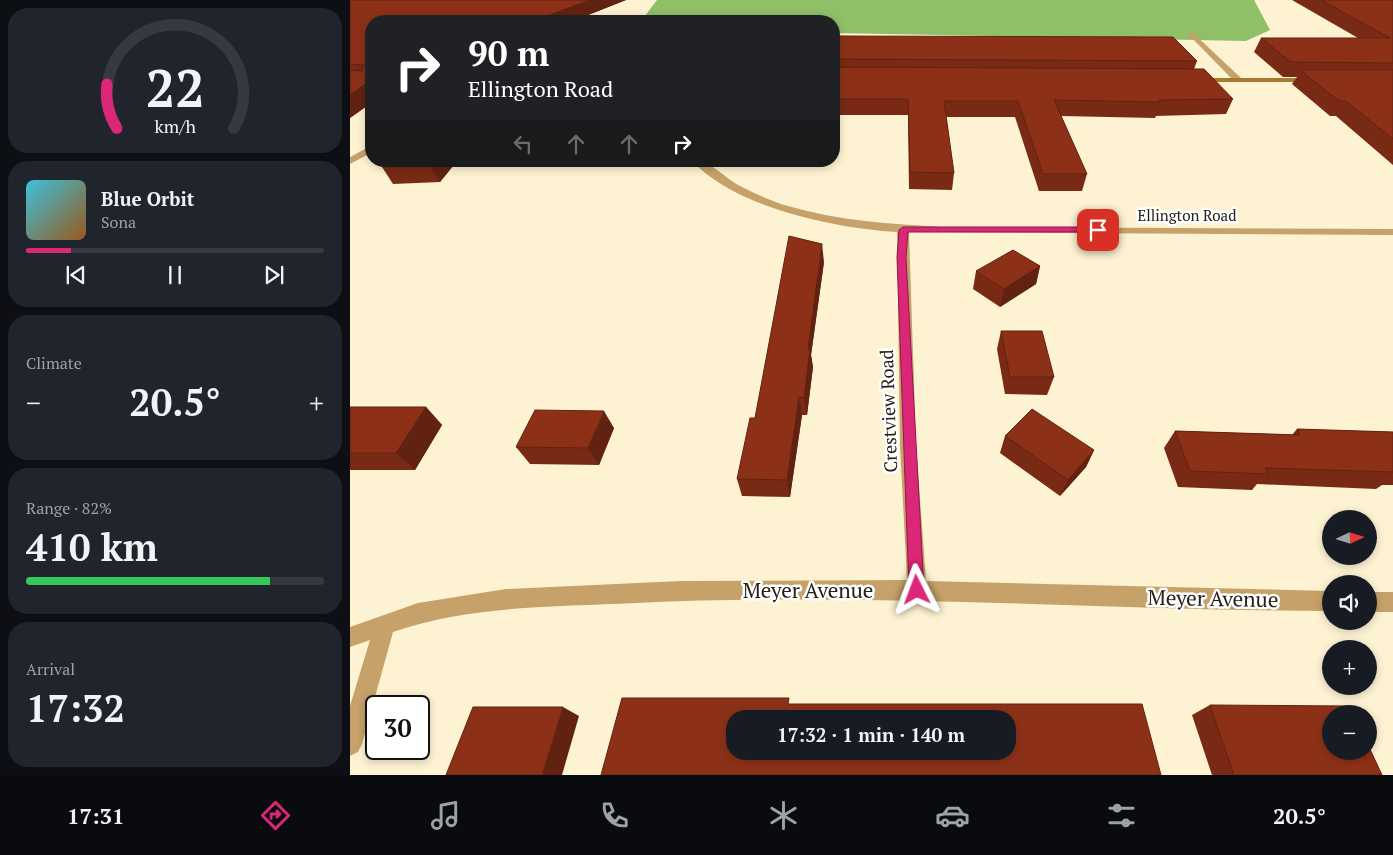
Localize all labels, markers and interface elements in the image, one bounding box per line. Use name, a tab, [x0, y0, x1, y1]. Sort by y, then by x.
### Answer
text: 90 m	[468, 30, 549, 76]
icon: right	[385, 35, 450, 100]
text: 22	[146, 53, 204, 122]
text: Ellington Road	[468, 74, 613, 103]
text: km/h	[154, 114, 196, 138]
icon: left	[509, 130, 537, 158]
icon: ahead	[562, 130, 590, 158]
icon: ahead	[615, 130, 643, 158]
icon: right	[668, 130, 696, 158]
text: Blue Orbit	[101, 186, 194, 211]
street label: Ellington Road	[1138, 205, 1236, 225]
pin	[1077, 209, 1119, 251]
text: Sona	[101, 211, 136, 233]
icon: arrive	[1084, 216, 1112, 244]
icon: previous	[62, 261, 90, 289]
icon: pause	[161, 261, 189, 289]
icon: next	[260, 261, 288, 289]
street label: Crestview Road	[874, 349, 902, 473]
text: Climate	[26, 352, 82, 374]
text: 20.5°	[129, 377, 221, 427]
text: −	[26, 384, 41, 421]
text: +	[309, 384, 324, 421]
text: Range · 82%	[26, 497, 112, 519]
north arrow	[1322, 510, 1378, 565]
map controls	[1322, 510, 1377, 760]
text: 410 km	[26, 522, 158, 572]
position arrow	[890, 563, 942, 615]
button: sound	[1322, 575, 1377, 630]
street label: Meyer Avenue	[743, 576, 873, 604]
street label: Meyer Avenue	[1147, 583, 1279, 613]
button: +	[1322, 640, 1377, 695]
text: Arrival	[26, 658, 75, 680]
text: 17:32	[26, 683, 125, 733]
speed limit sign: 30	[365, 695, 430, 760]
button: −	[1322, 705, 1377, 760]
text: 17:32 · 1 min · 140 m	[777, 722, 965, 747]
icon: directions	[258, 798, 293, 833]
icon: music	[428, 798, 463, 833]
icon: phone	[597, 798, 632, 833]
icon: climate	[766, 798, 801, 833]
icon: car	[935, 798, 970, 833]
icon: filters	[1104, 798, 1139, 833]
text: 17:31	[67, 801, 124, 830]
text: 20.5°	[1273, 801, 1326, 830]

